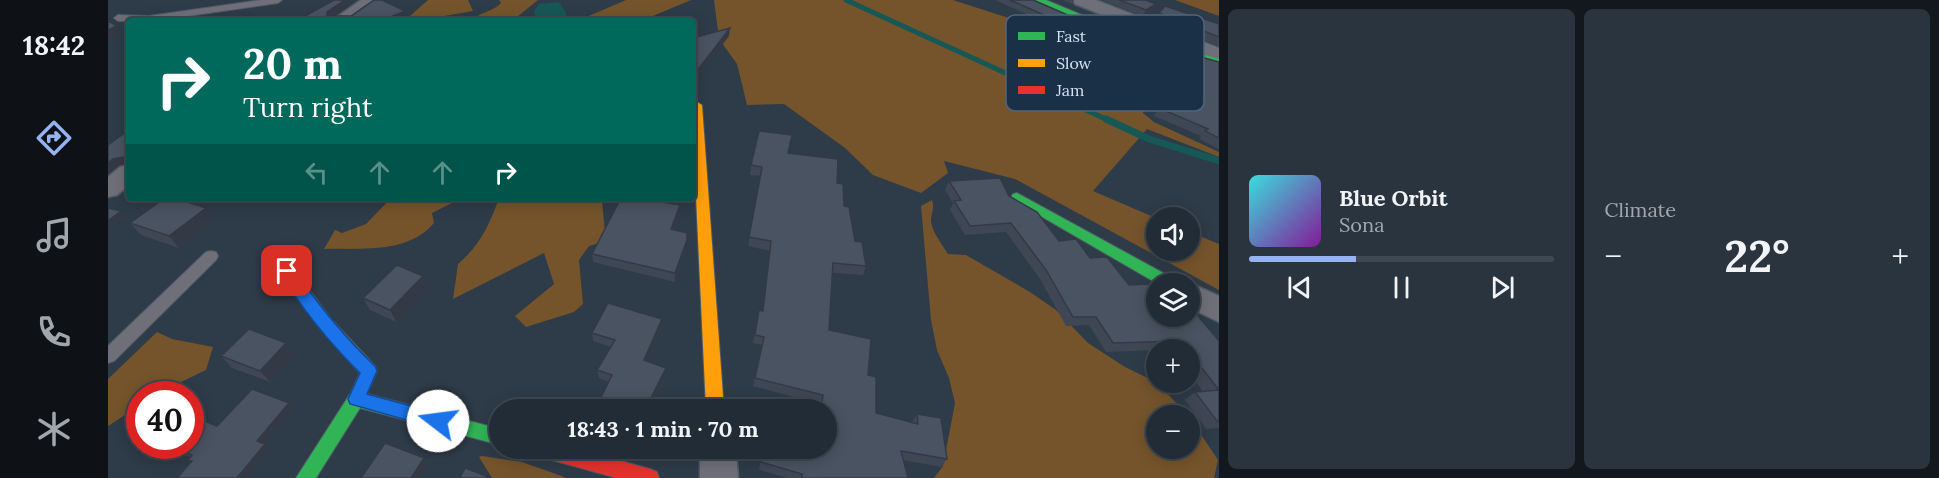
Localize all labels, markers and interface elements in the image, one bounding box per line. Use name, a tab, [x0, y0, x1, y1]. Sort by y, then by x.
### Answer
legend	[1006, 15, 1204, 111]
text: Fast	[1056, 26, 1087, 46]
text: 18:42	[23, 28, 85, 62]
text: 20 m	[243, 37, 342, 91]
icon: right	[144, 42, 222, 120]
text: Slow	[1056, 53, 1092, 73]
text: Jam	[1055, 80, 1084, 100]
text: Turn right	[243, 90, 372, 124]
icon: directions	[33, 117, 75, 159]
icon: left	[300, 156, 333, 189]
icon: ahead	[363, 156, 396, 189]
icon: ahead	[426, 156, 459, 189]
icon: right	[489, 156, 522, 189]
text: Blue Orbit	[1339, 184, 1447, 212]
text: Climate	[1605, 197, 1676, 222]
map controls	[1146, 207, 1200, 459]
button: sound	[1146, 207, 1200, 261]
text: Sona	[1339, 212, 1385, 237]
icon: music	[33, 214, 75, 256]
text: 22°	[1724, 227, 1789, 284]
text: −	[1605, 235, 1622, 277]
text: +	[1891, 235, 1909, 277]
pin	[261, 245, 312, 296]
icon: arrive	[270, 254, 303, 287]
icon: previous	[1283, 271, 1316, 304]
icon: pause	[1385, 271, 1418, 304]
icon: next	[1486, 271, 1519, 304]
button: layers	[1146, 273, 1200, 327]
icon: phone	[33, 311, 75, 353]
button: +	[1146, 339, 1200, 393]
speed limit sign: 40	[126, 381, 204, 459]
position arrow	[406, 389, 470, 453]
button: −	[1146, 405, 1200, 459]
icon: climate	[33, 408, 75, 450]
text: 18:43 · 1 min · 70 m	[568, 415, 758, 443]

